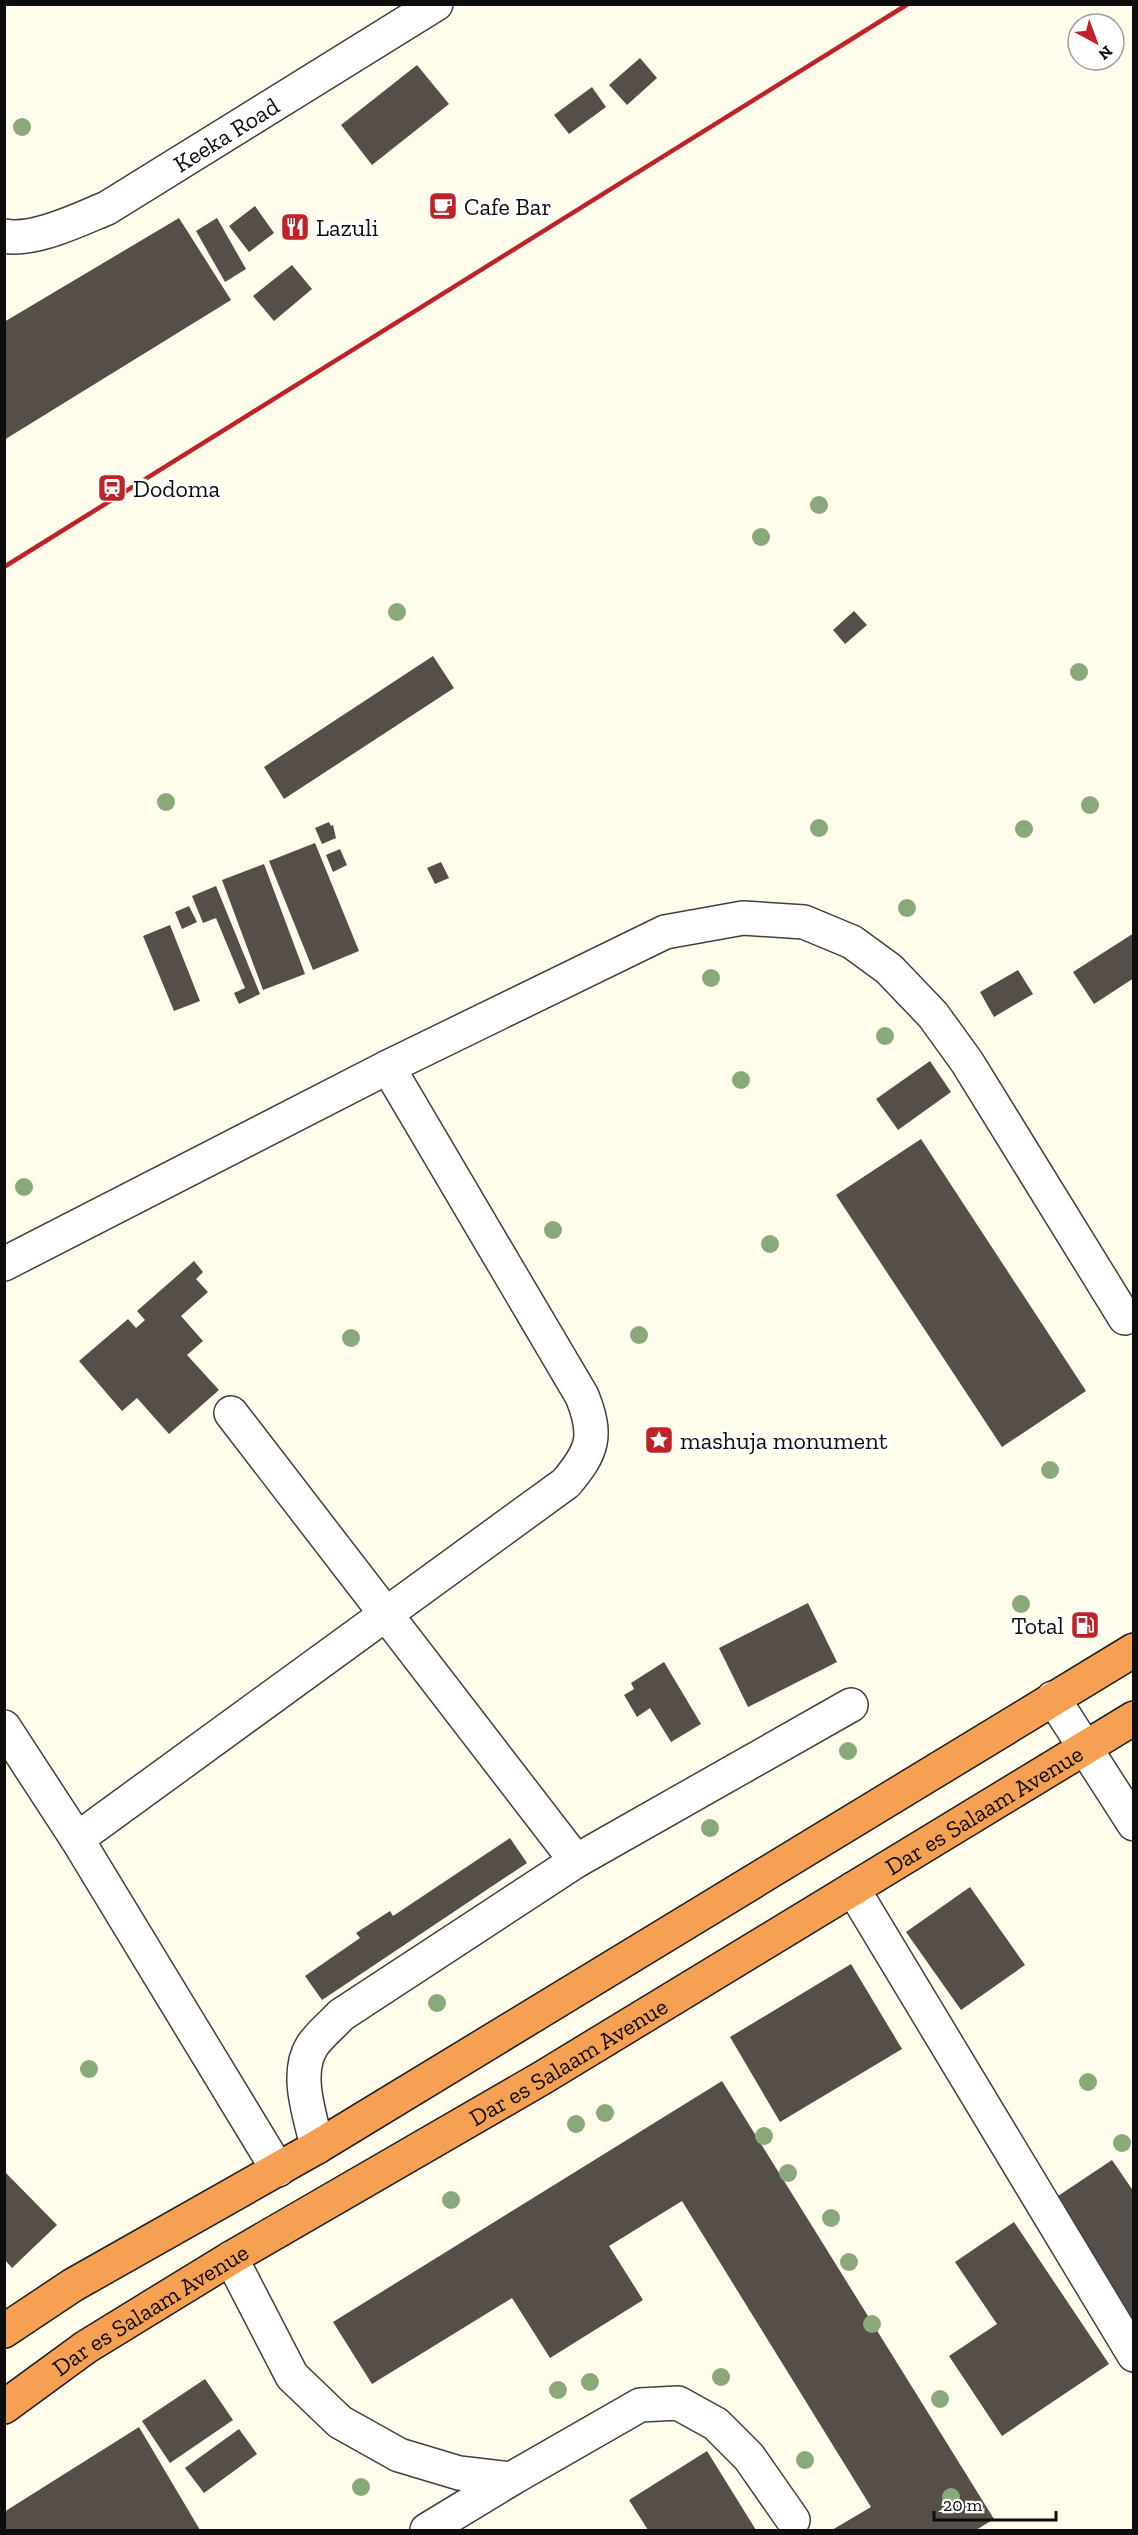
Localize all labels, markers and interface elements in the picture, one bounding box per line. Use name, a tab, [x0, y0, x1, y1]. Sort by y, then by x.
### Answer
north arrow	[1066, 12, 1126, 72]
text: N	[1095, 42, 1116, 64]
street label: Keeka Road	[168, 91, 284, 178]
cafe icon: Cafe Bar	[427, 190, 459, 222]
place label: Cafe Bar	[464, 192, 551, 221]
restaurant icon: Lazuli	[279, 211, 311, 243]
place label: Lazuli	[316, 213, 379, 242]
station icon: Dodoma	[96, 472, 128, 504]
place label: Dodoma	[133, 474, 220, 503]
place icon: mashuja monument	[643, 1424, 675, 1456]
place label: mashuja monument	[680, 1426, 888, 1455]
fuel station icon: Total	[1069, 1609, 1101, 1641]
place label: Total	[1011, 1611, 1064, 1640]
street label: Dar es Salaam Avenue	[879, 1738, 1088, 1881]
street label: Dar es Salaam Avenue	[464, 1991, 673, 2132]
street label: Dar es Salaam Avenue	[46, 2237, 253, 2382]
scale bar	[934, 2484, 1056, 2522]
text: 20 m	[943, 2494, 983, 2516]

